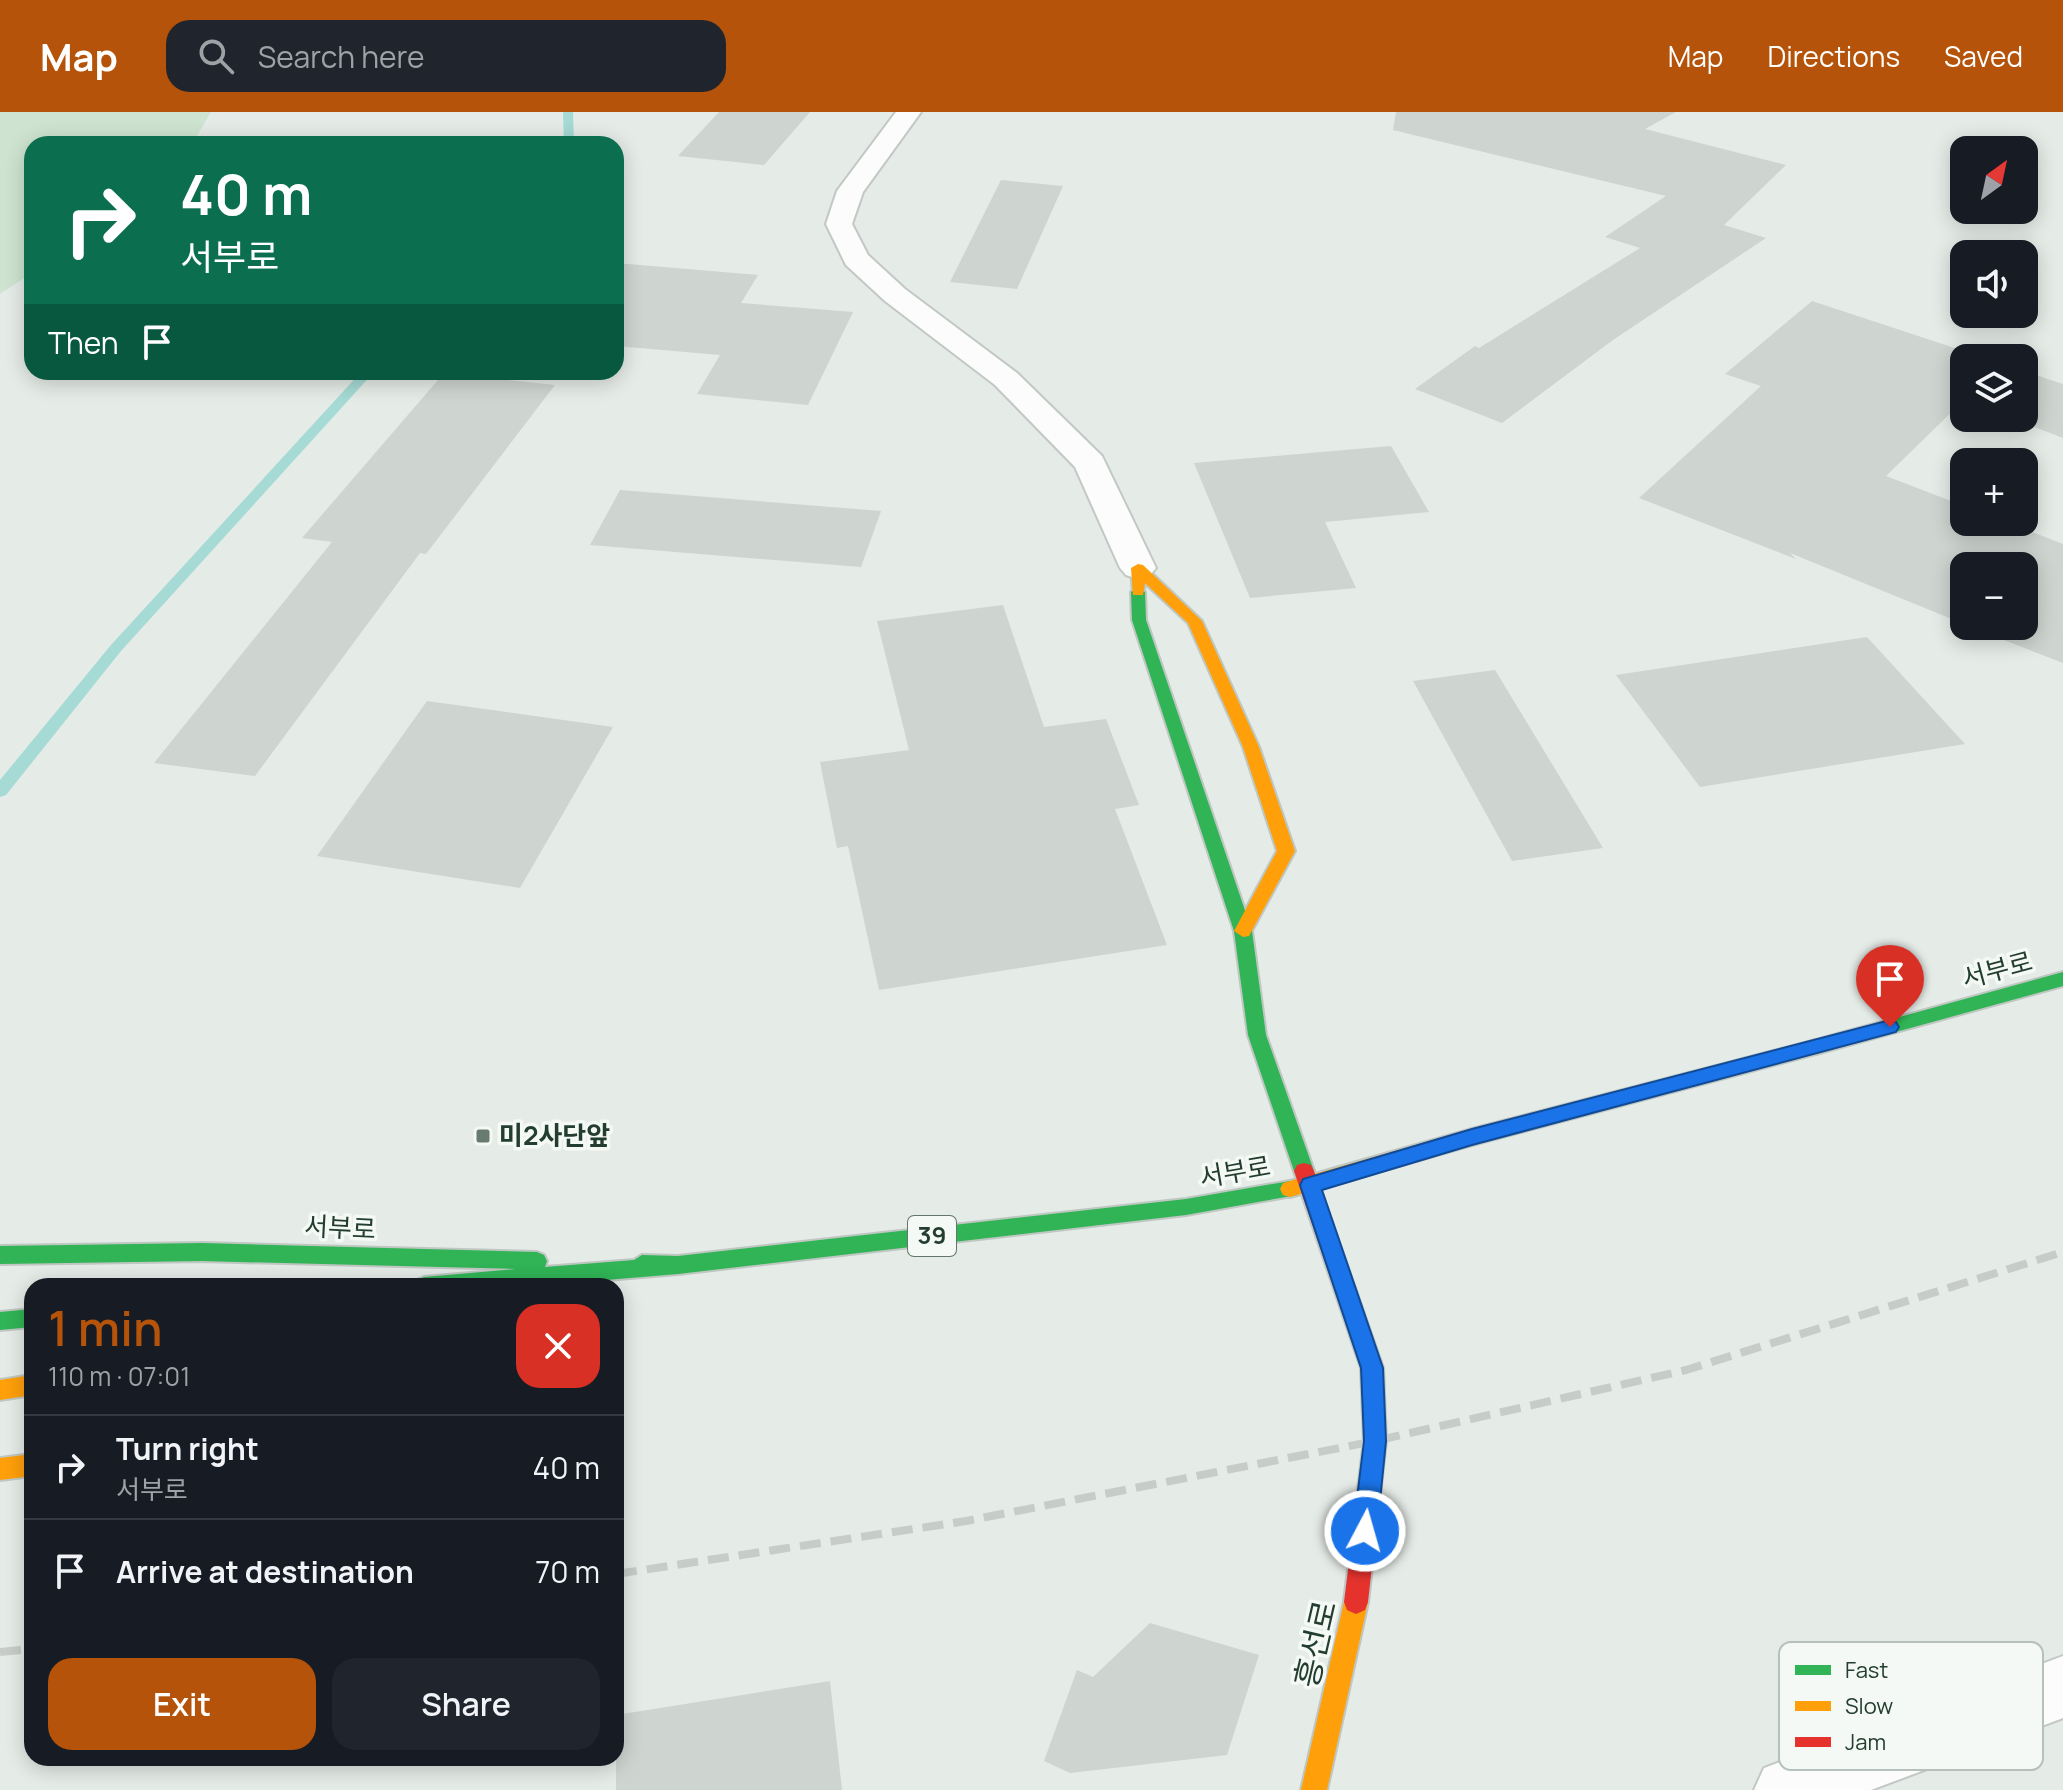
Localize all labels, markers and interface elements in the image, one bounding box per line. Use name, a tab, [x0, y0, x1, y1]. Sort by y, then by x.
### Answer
search box	[166, 20, 726, 92]
text: Map	[40, 30, 118, 82]
icon: search	[194, 34, 238, 78]
text: Search here	[258, 36, 425, 77]
text: Map	[1668, 37, 1723, 75]
text: Directions	[1767, 37, 1900, 75]
text: Saved	[1944, 37, 2023, 75]
north arrow	[1950, 136, 2038, 224]
map controls	[1950, 136, 2038, 640]
text: 40 m	[180, 155, 312, 232]
icon: right	[48, 168, 152, 272]
text: 서부로	[180, 232, 279, 281]
button: sound	[1950, 240, 2038, 328]
icon: arrive	[135, 320, 179, 364]
text: Then	[48, 322, 119, 363]
button: layers	[1950, 344, 2038, 432]
button: +	[1950, 448, 2038, 536]
button: −	[1950, 552, 2038, 640]
street label: 서부로	[1957, 942, 2036, 996]
pin	[1856, 945, 1924, 1027]
icon: arrive	[1868, 957, 1912, 1001]
place label: 미2사단앞	[499, 1117, 610, 1153]
marker: 미2사단앞	[474, 1127, 492, 1145]
street label: 서부로	[1196, 1147, 1273, 1195]
street label: 서부로	[303, 1207, 377, 1247]
road number: 39	[908, 1216, 956, 1256]
text: 1 min	[48, 1295, 162, 1360]
button: close	[516, 1304, 600, 1388]
text: 110 m · 07:01	[48, 1358, 190, 1394]
text: Turn right	[116, 1428, 259, 1469]
icon: right	[48, 1445, 92, 1489]
text: 40 m	[533, 1447, 600, 1488]
text: 서부로	[116, 1471, 188, 1507]
position arrow	[1323, 1489, 1407, 1573]
icon: arrive	[48, 1549, 92, 1593]
text: Arrive at destination	[116, 1551, 414, 1592]
text: 70 m	[535, 1551, 600, 1592]
street label: 흥선로	[1284, 1596, 1346, 1692]
legend	[1779, 1642, 2043, 1770]
text: Fast	[1845, 1655, 1888, 1685]
button: Exit	[48, 1658, 316, 1750]
button: Share	[332, 1658, 600, 1750]
text: Slow	[1845, 1691, 1893, 1721]
text: Jam	[1845, 1727, 1886, 1757]

